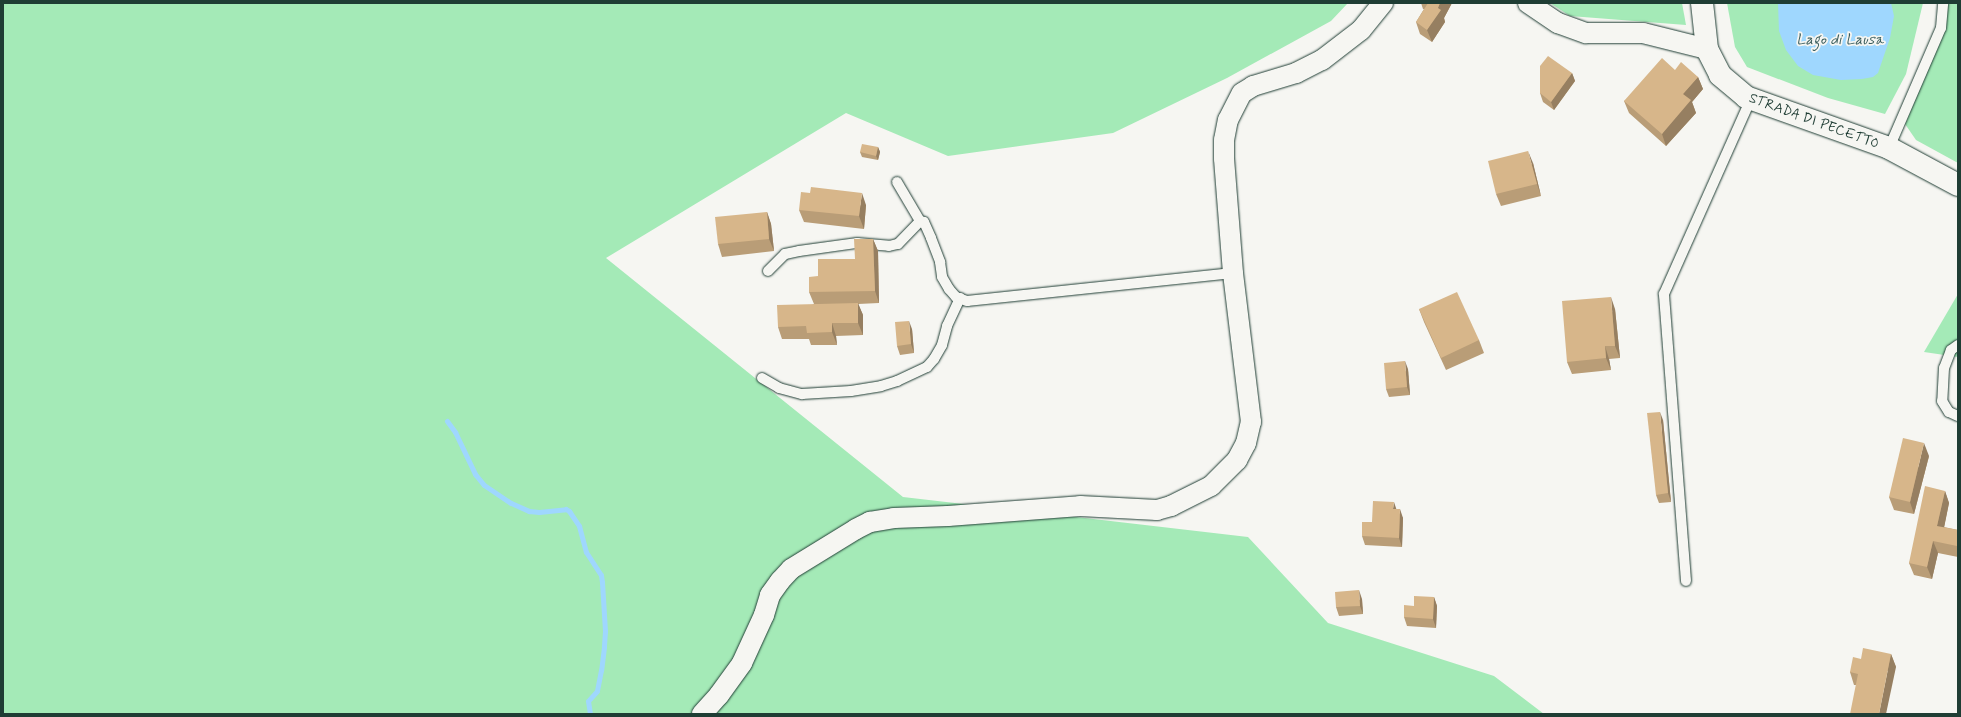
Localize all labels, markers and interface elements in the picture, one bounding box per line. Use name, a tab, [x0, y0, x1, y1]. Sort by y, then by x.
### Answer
water label: Lago di Lausa	[1797, 32, 1883, 50]
street label: STRADA DI PECETTO	[1747, 90, 1881, 152]

